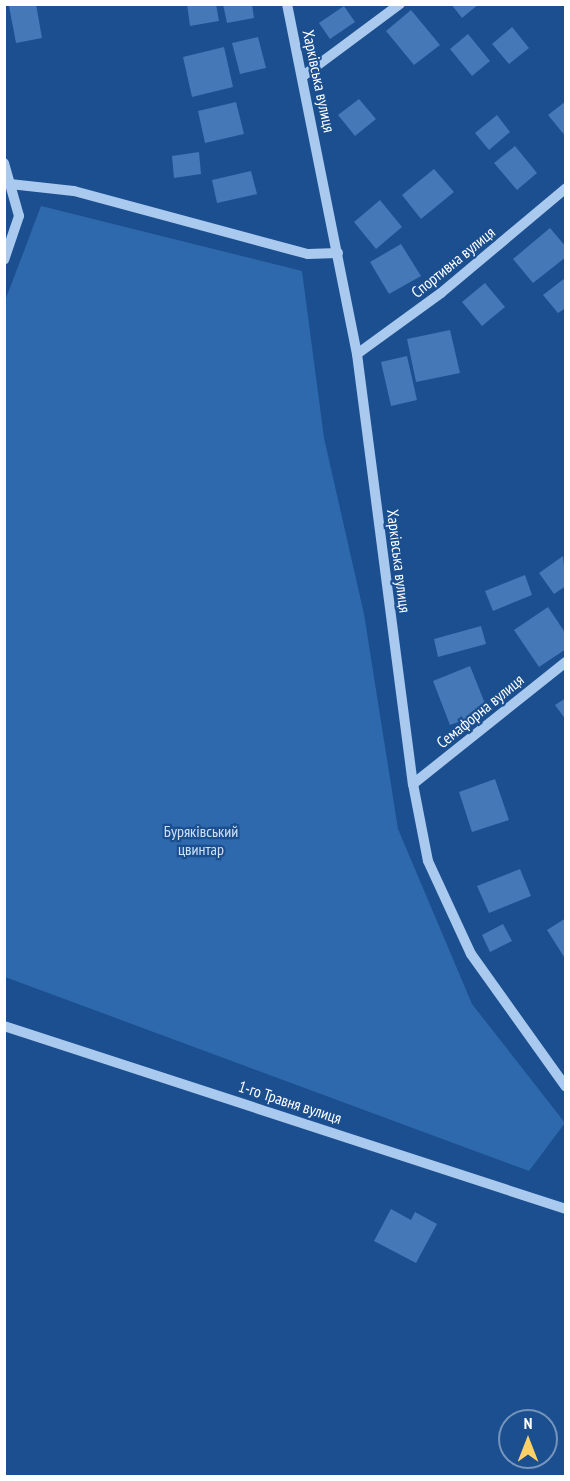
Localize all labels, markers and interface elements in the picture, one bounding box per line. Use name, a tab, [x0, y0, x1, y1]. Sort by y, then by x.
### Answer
street label: Харківська вулиця	[299, 28, 339, 134]
street label: Спортивна вулиця	[407, 222, 499, 302]
street label: Харківська вулиця	[383, 508, 415, 614]
street label: Семафорна вулиця	[432, 670, 528, 752]
park label: Буряківський цвинтар	[164, 821, 238, 859]
street label: 1-го Травня вулиця	[236, 1076, 344, 1128]
north arrow	[498, 1409, 558, 1469]
text: N	[524, 1413, 532, 1433]

